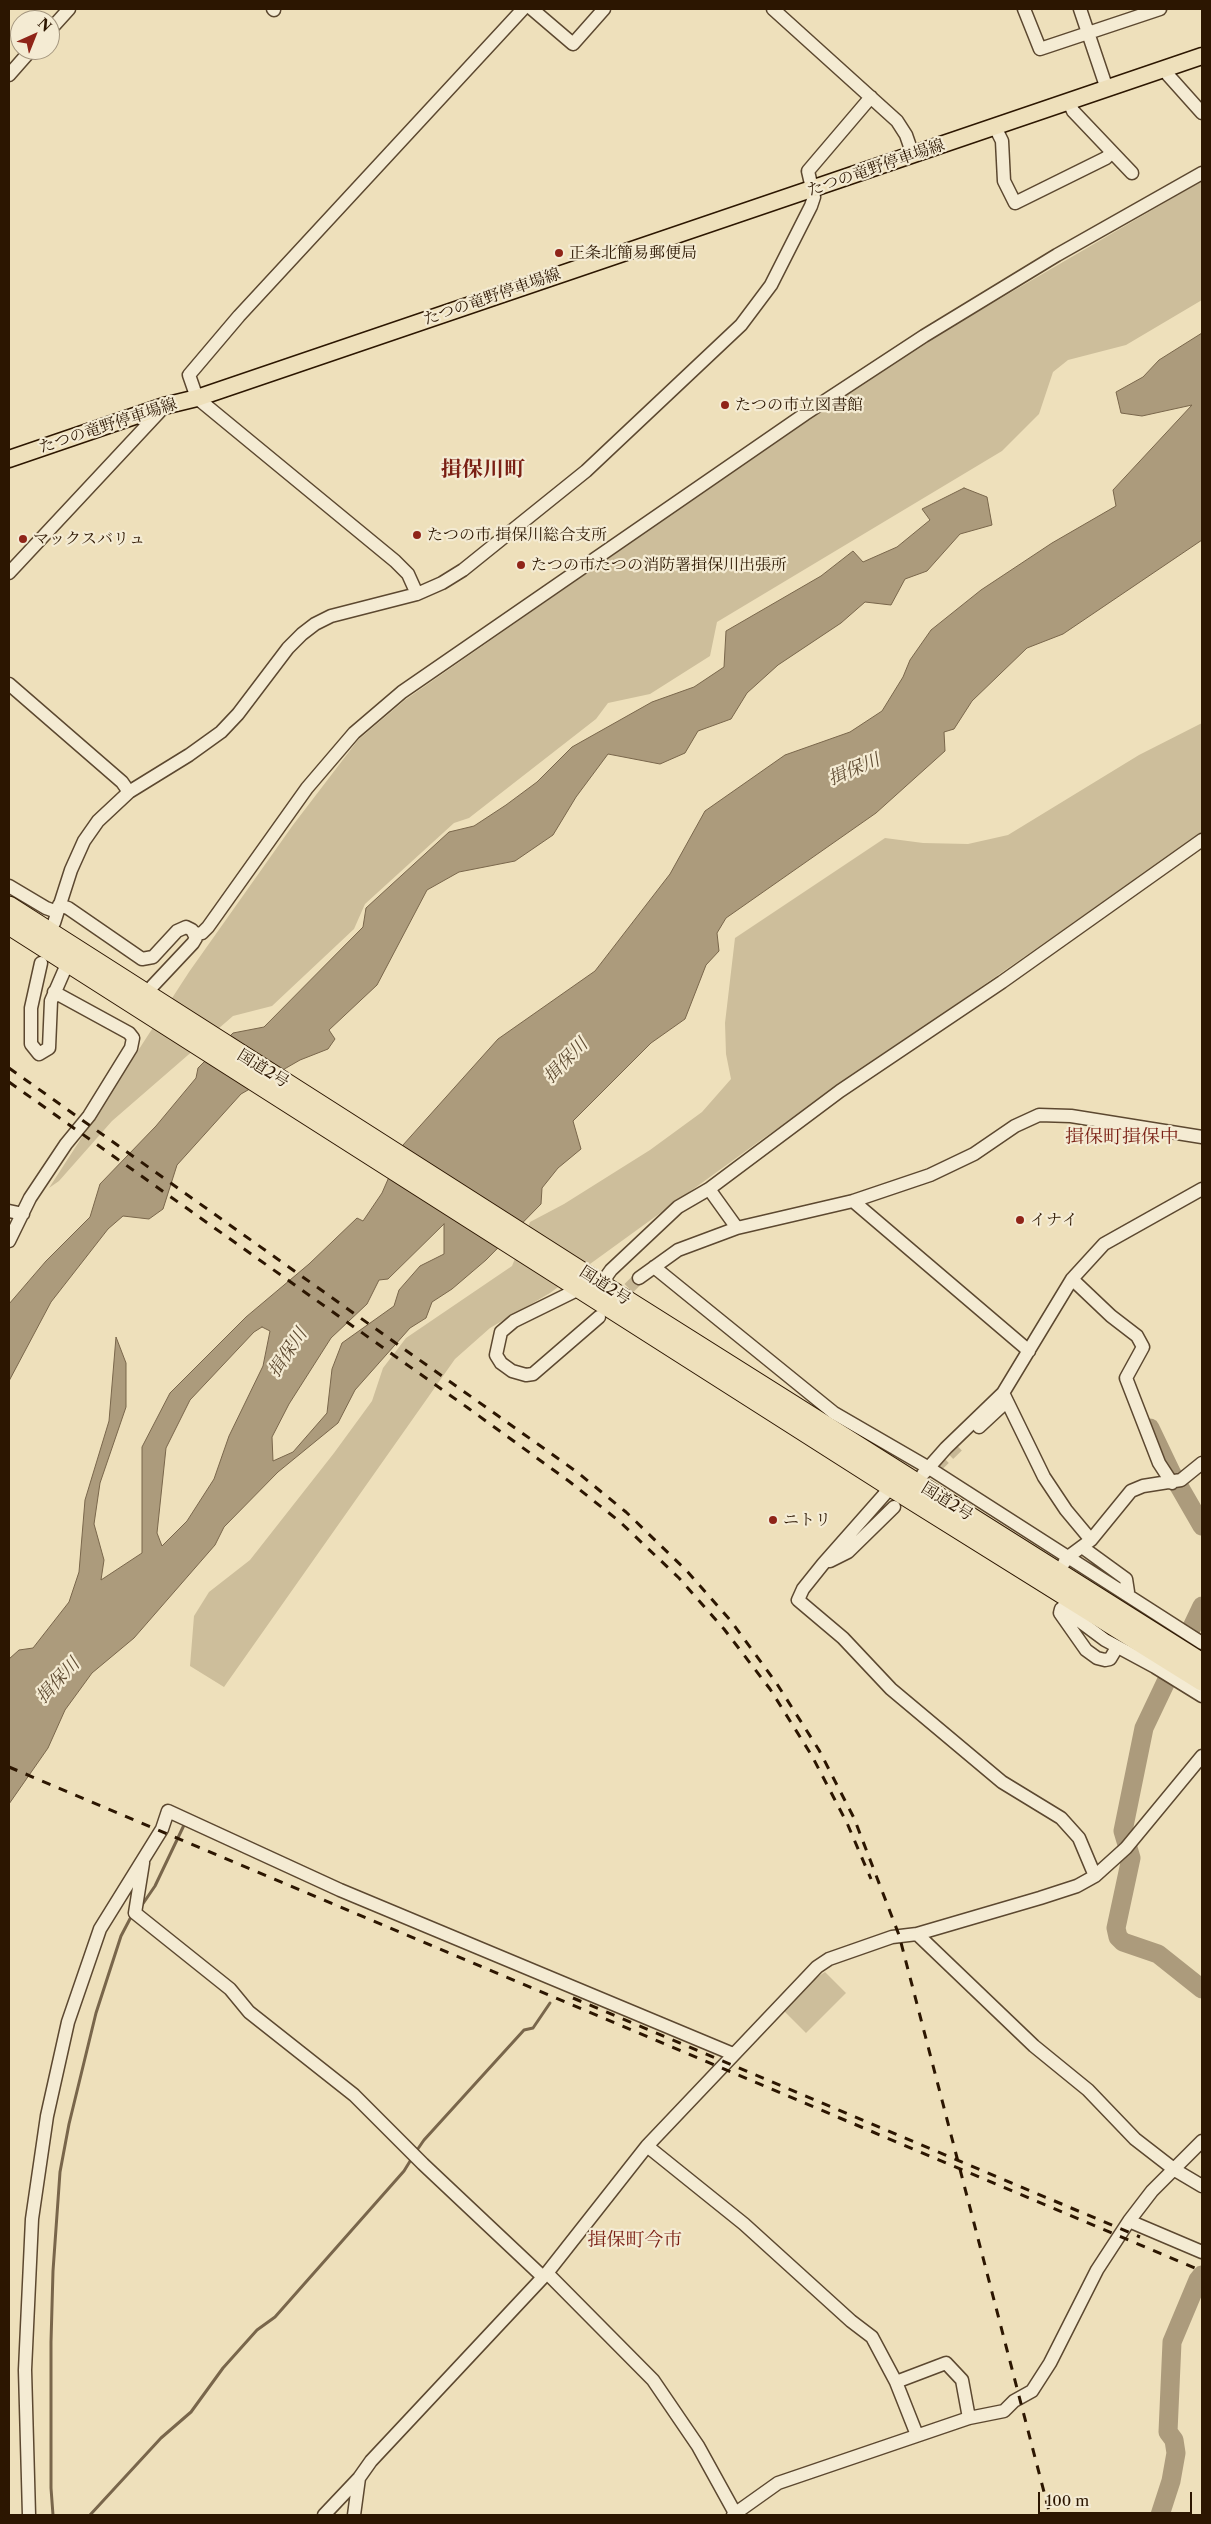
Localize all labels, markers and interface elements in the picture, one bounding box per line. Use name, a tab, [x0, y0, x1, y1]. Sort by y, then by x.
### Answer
north arrow	[10, 10, 60, 60]
text: N	[34, 14, 55, 36]
street label: たつの竜野停車場線	[805, 135, 947, 201]
place label: 正条北簡易郵便局	[569, 243, 697, 263]
marker: 正条北簡易郵便局	[553, 247, 565, 259]
street label: たつの竜野停車場線	[421, 264, 563, 330]
street label: たつの竜野停車場線	[37, 395, 179, 457]
place label: たつの市立図書館	[735, 395, 863, 415]
marker: たつの市立図書館	[719, 399, 731, 411]
district label: 揖保川町	[441, 457, 525, 483]
place label: たつの市 揖保川総合支所	[427, 525, 607, 545]
place label: マックスバリュ	[33, 529, 145, 549]
marker: たつの市 揖保川総合支所	[411, 529, 423, 541]
marker: マックスバリュ	[17, 533, 29, 545]
place label: たつの市たつの消防署揖保川出張所	[531, 555, 787, 575]
marker: たつの市たつの消防署揖保川出張所	[515, 559, 527, 571]
water label: 揖保川	[825, 750, 883, 790]
water label: 揖保川	[539, 1034, 593, 1088]
street label: 国道2号	[234, 1046, 292, 1092]
district label: 揖保町揖保中	[1065, 1127, 1179, 1149]
place label: イナイ	[1030, 1210, 1078, 1230]
marker: イナイ	[1014, 1214, 1026, 1226]
street label: 国道2号	[576, 1262, 634, 1310]
water label: 揖保川	[264, 1325, 312, 1381]
street label: 国道2号	[918, 1479, 976, 1525]
place label: ニトリ	[783, 1510, 831, 1530]
marker: ニトリ	[767, 1514, 779, 1526]
water label: 揖保川	[32, 1654, 84, 1708]
district label: 揖保町今市	[588, 2230, 682, 2252]
scale bar	[1041, 2482, 1195, 2514]
text: 100 m	[1046, 2491, 1089, 2510]

